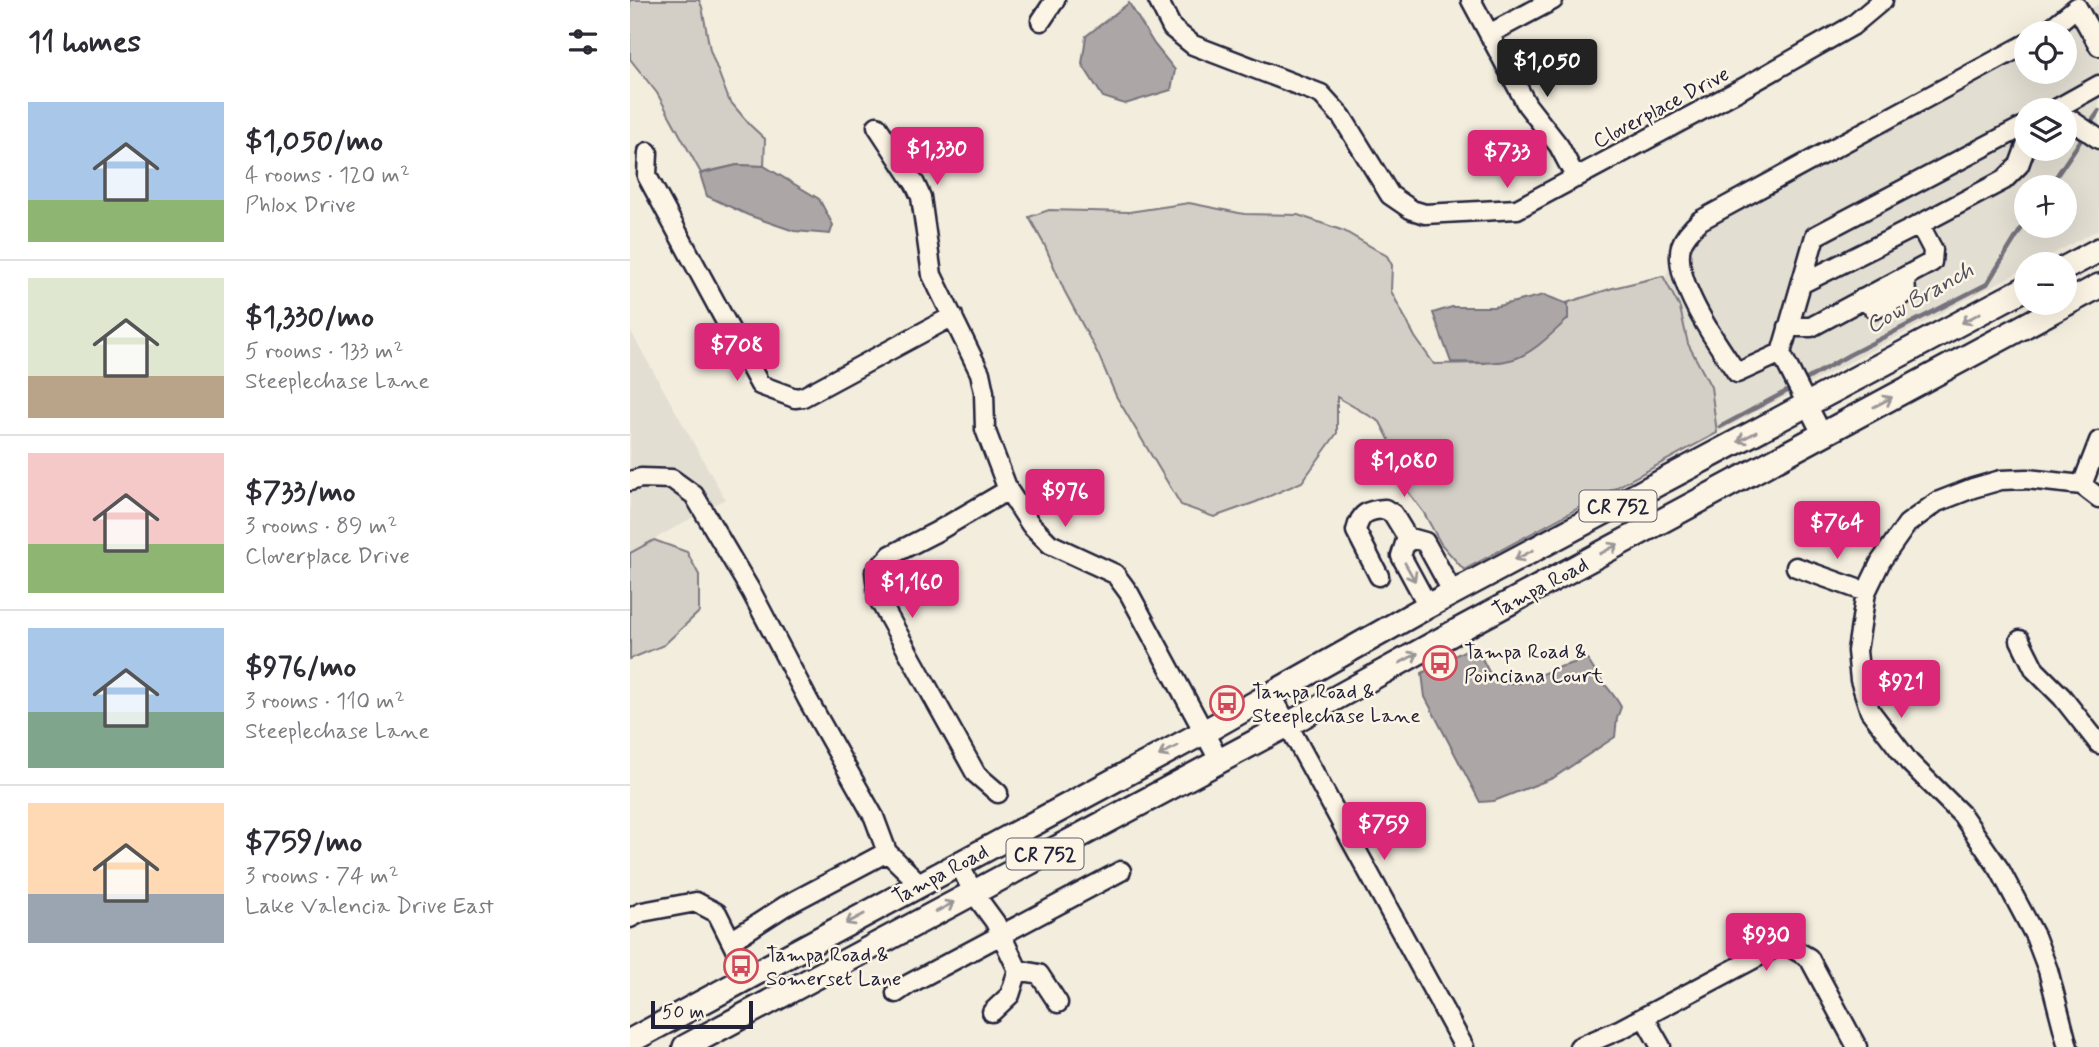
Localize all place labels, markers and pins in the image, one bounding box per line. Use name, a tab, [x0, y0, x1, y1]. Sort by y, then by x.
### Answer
pin: $1,050	[1490, 40, 1604, 99]
pin: $1,330	[880, 128, 994, 187]
pin: $733	[1466, 130, 1548, 190]
pin: $708	[696, 324, 778, 383]
pin: $1,080	[1347, 440, 1461, 499]
pin: $976	[1024, 470, 1106, 529]
pin: $764	[1796, 502, 1878, 561]
pin: $1,160	[855, 560, 969, 620]
place label: Tampa Road & Poinciana Court	[1464, 638, 1604, 690]
bus stop icon: Tampa Road & Poinciana Court	[1421, 644, 1459, 682]
pin: $921	[1860, 660, 1942, 720]
place label: Tampa Road & Steeplechase Lane	[1252, 678, 1421, 730]
bus stop icon: Tampa Road & Steeplechase Lane	[1208, 684, 1246, 722]
pin: $759	[1343, 802, 1425, 862]
pin: $930	[1725, 914, 1807, 973]
place label: Tampa Road & Somerset Lane	[766, 941, 902, 993]
bus stop icon: Tampa Road & Somerset Lane	[722, 947, 760, 985]

